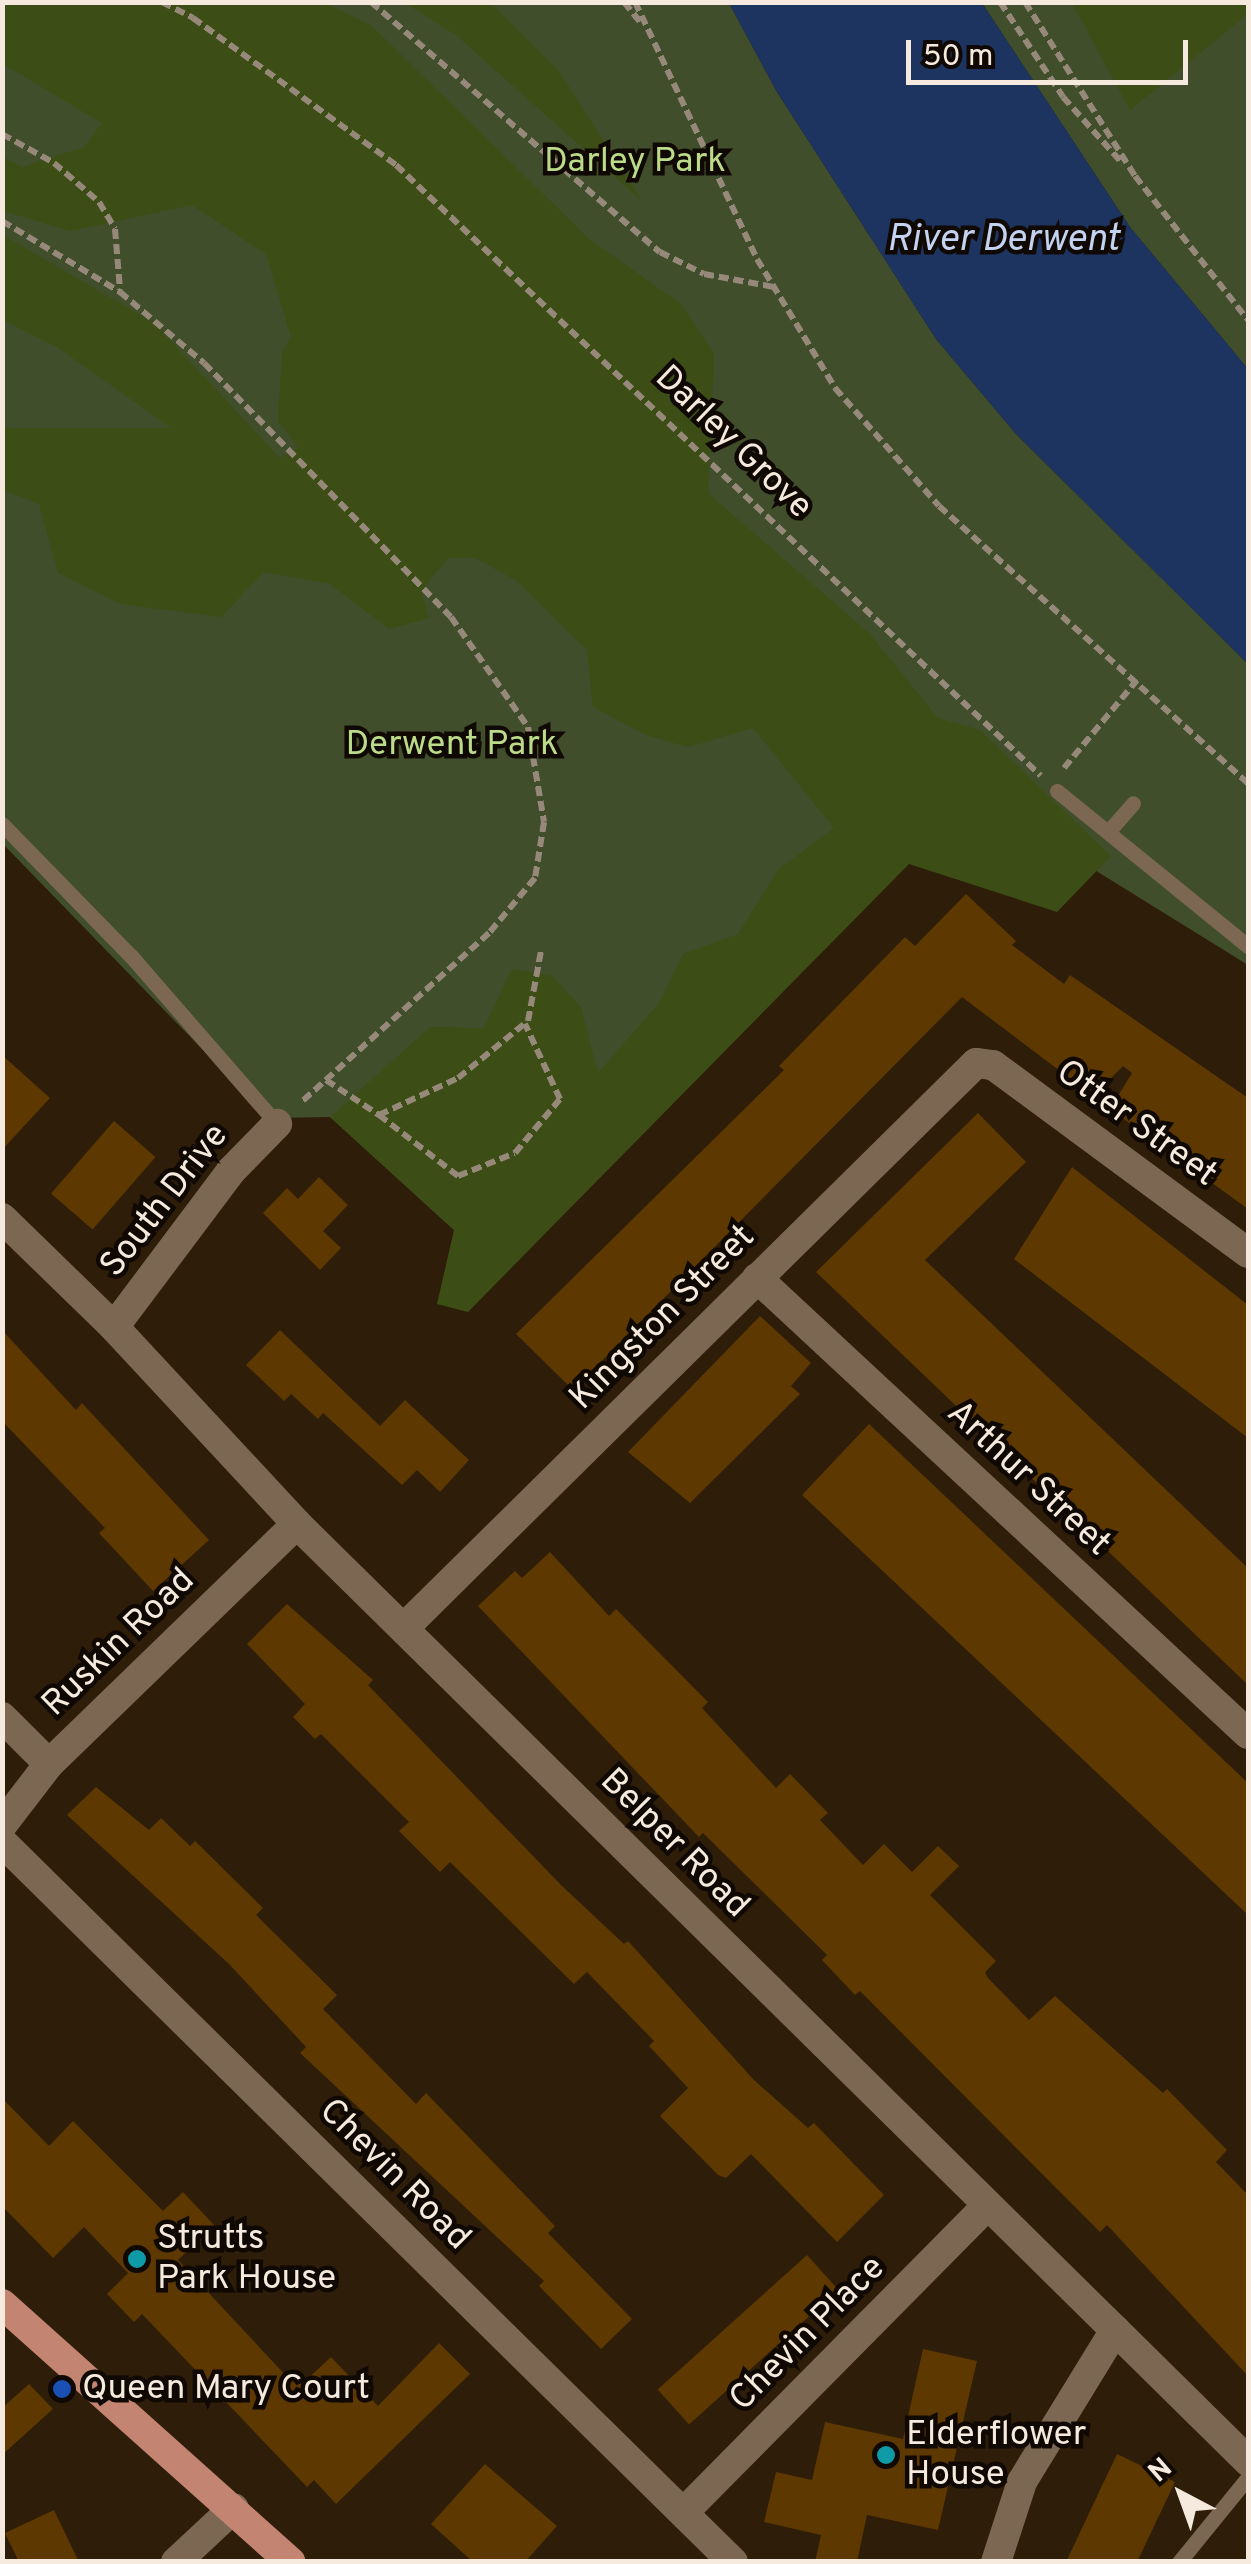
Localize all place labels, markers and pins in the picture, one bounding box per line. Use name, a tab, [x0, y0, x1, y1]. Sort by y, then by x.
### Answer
place label: Strutts Park House	[157, 2218, 336, 2300]
marker: Strutts Park House	[126, 2248, 148, 2270]
place label: Queen Mary Court	[82, 2368, 370, 2410]
marker: Queen Mary Court	[51, 2378, 73, 2400]
place label: Elderflower House	[906, 2414, 1086, 2496]
marker: Elderflower House	[875, 2444, 897, 2466]

